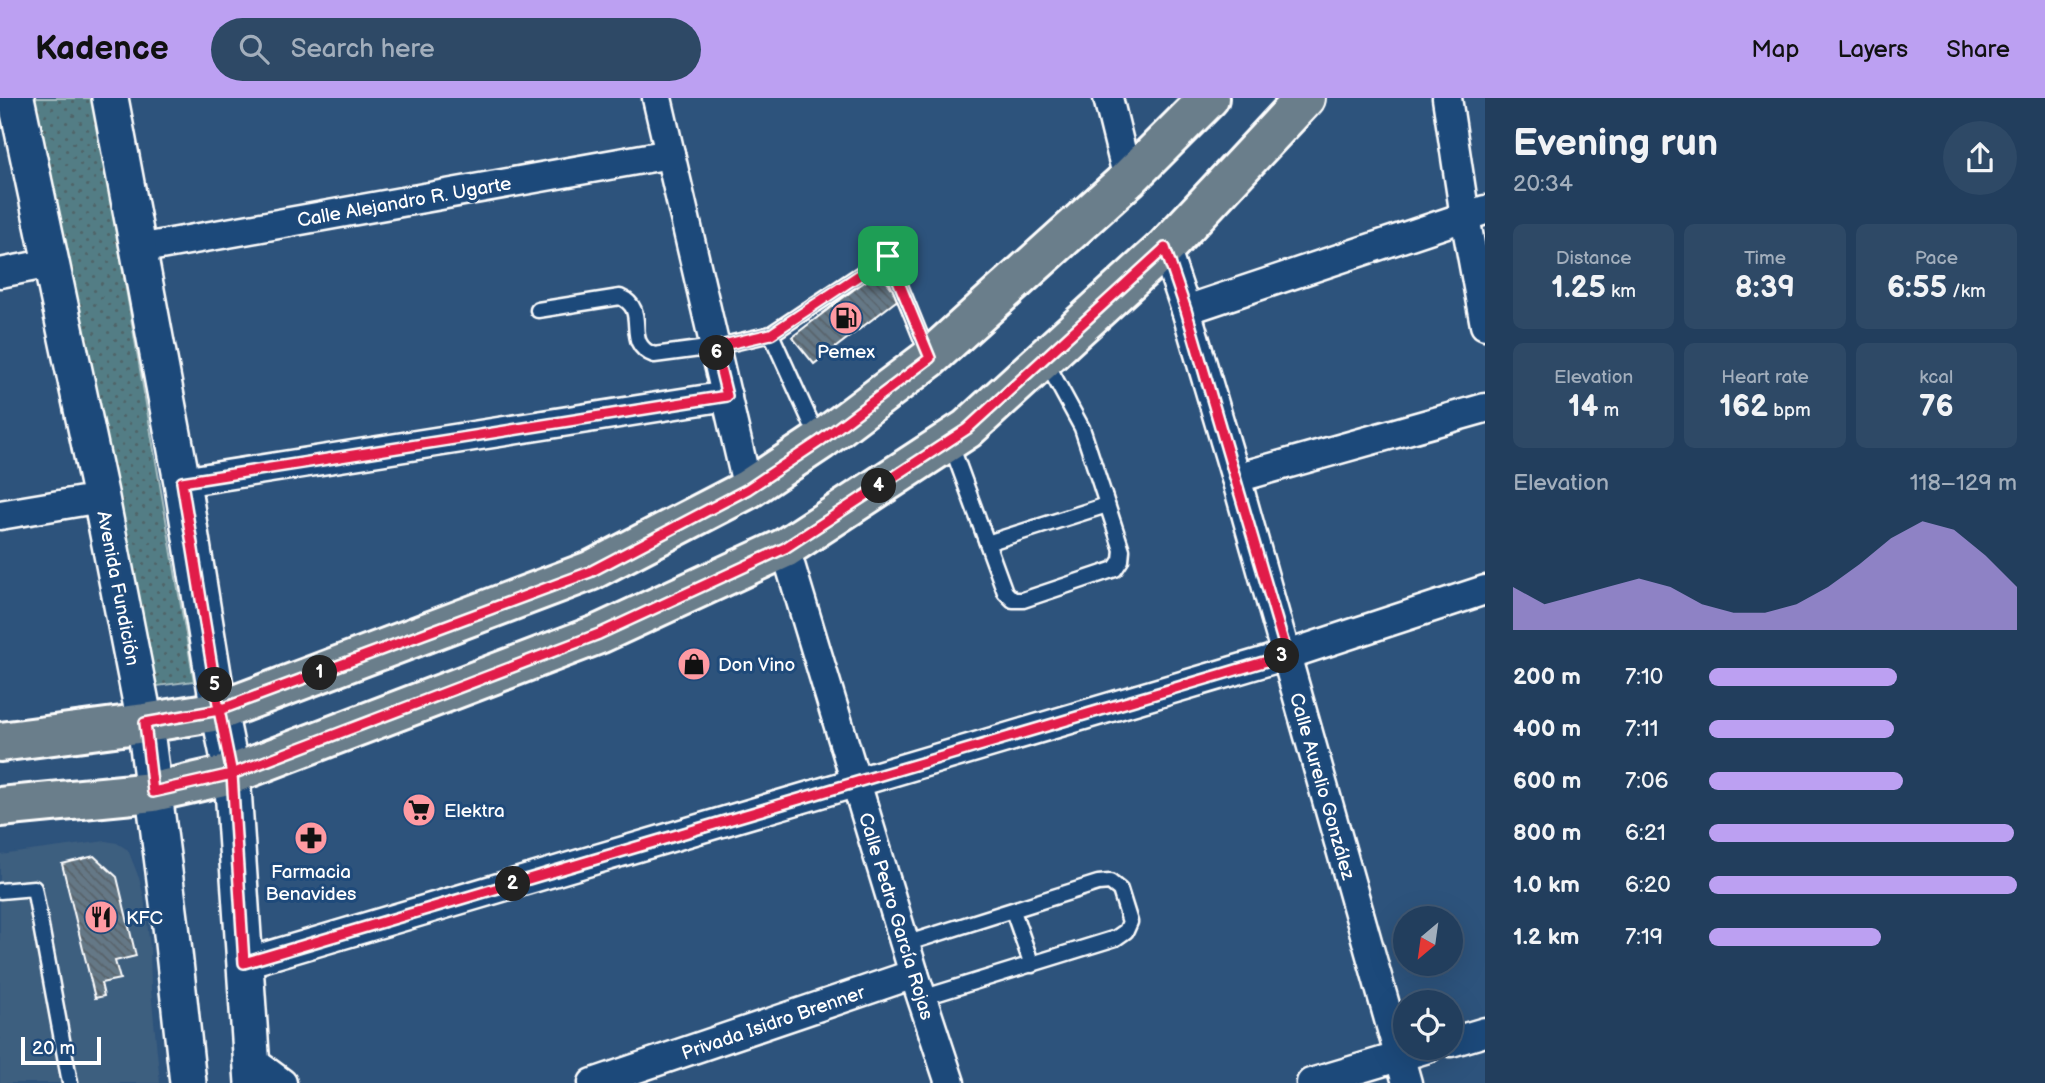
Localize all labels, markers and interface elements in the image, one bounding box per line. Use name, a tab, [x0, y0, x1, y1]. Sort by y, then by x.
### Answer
search box	[211, 18, 701, 81]
text: Kadence	[35, 29, 169, 69]
icon: search	[235, 30, 273, 68]
text: Search here	[291, 34, 435, 65]
text: Map	[1751, 35, 1799, 64]
text: Layers	[1837, 35, 1908, 64]
text: Share	[1946, 35, 2010, 64]
text: Evening run	[1513, 121, 1718, 166]
button: share	[1943, 121, 2017, 195]
text: 20:34	[1513, 170, 1573, 198]
street label: Calle Alejandro R. Ugarte	[295, 172, 513, 233]
pin	[858, 226, 918, 286]
icon: arrive	[869, 237, 907, 275]
text: Distance	[1556, 247, 1632, 270]
text: Time	[1744, 247, 1786, 270]
text: Pace	[1915, 247, 1958, 270]
text: 1.25	[1551, 270, 1606, 306]
text: 8:39	[1735, 270, 1795, 306]
text: 6:55	[1887, 270, 1947, 306]
text: km	[1606, 280, 1636, 303]
text: /km	[1947, 280, 1986, 303]
fuel station icon: Pemex	[827, 299, 865, 337]
pin: 6	[700, 336, 734, 370]
text: 6	[711, 341, 722, 364]
place label: Pemex	[817, 341, 875, 364]
text: Elevation	[1554, 366, 1633, 389]
text: Heart rate	[1721, 366, 1809, 389]
text: kcal	[1919, 366, 1953, 389]
text: 14	[1568, 389, 1598, 425]
text: 162	[1719, 389, 1768, 425]
text: 76	[1919, 389, 1954, 425]
text: m	[1598, 399, 1619, 422]
text: bpm	[1768, 399, 1811, 422]
pin: 4	[862, 468, 896, 504]
text: Elevation	[1513, 469, 1609, 497]
text: 118–129 m	[1910, 469, 2017, 497]
text: 4	[873, 474, 884, 497]
street label: Avenida Fundición	[91, 509, 144, 668]
pin: 3	[1264, 638, 1300, 674]
text: 3	[1276, 644, 1287, 667]
shop icon: Don Vino	[675, 645, 713, 683]
place label: Don Vino	[718, 654, 795, 677]
pin: 1	[302, 656, 338, 690]
text: 1	[316, 661, 324, 684]
text: 200 m	[1513, 663, 1581, 691]
text: 7:10	[1625, 663, 1663, 691]
pin: 5	[198, 668, 232, 702]
text: 5	[209, 673, 220, 696]
street label: Calle Aurelio González	[1284, 690, 1359, 883]
text: 400 m	[1513, 715, 1581, 743]
text: 7:11	[1625, 715, 1659, 743]
text: 600 m	[1513, 767, 1581, 795]
text: 7:06	[1625, 767, 1669, 795]
supermarket icon: Elektra	[400, 791, 438, 829]
place label: Elektra	[444, 800, 505, 823]
street label: Calle Pedro García Rojas	[853, 810, 938, 1023]
pharmacy icon: Farmacia Benavides	[292, 819, 330, 857]
text: 800 m	[1513, 819, 1581, 847]
text: 6:21	[1625, 819, 1666, 847]
place label: Farmacia Benavides	[266, 861, 356, 906]
pin: 2	[496, 866, 530, 902]
text: 1.0 km	[1513, 871, 1580, 899]
text: 6:20	[1625, 871, 1671, 899]
text: 2	[507, 872, 518, 895]
restaurant icon: KFC	[82, 898, 120, 936]
north arrow	[1393, 906, 1463, 976]
map controls	[1393, 906, 1463, 1060]
place label: KFC	[126, 907, 163, 930]
text: 1.2 km	[1513, 923, 1579, 951]
text: 7:19	[1625, 923, 1663, 951]
street label: Privada Isidro Brenner	[679, 981, 869, 1066]
button: locate	[1393, 990, 1463, 1060]
scale bar	[21, 1034, 102, 1066]
text: 20 m	[32, 1037, 75, 1060]

